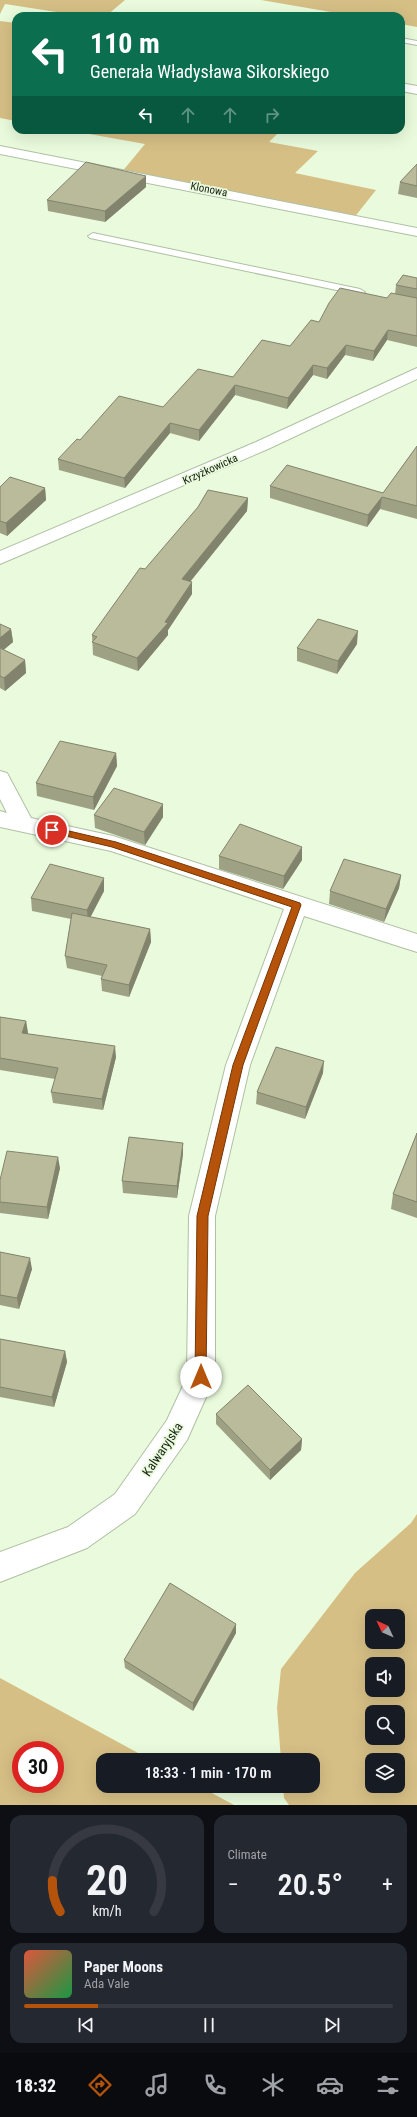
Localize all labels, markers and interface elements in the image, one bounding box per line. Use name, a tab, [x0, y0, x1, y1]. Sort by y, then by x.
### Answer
text: 110 m	[90, 27, 160, 60]
icon: left	[24, 28, 76, 80]
text: Generała Władysława Sikorskiego	[90, 61, 329, 82]
icon: left	[135, 104, 157, 126]
icon: ahead	[177, 104, 199, 126]
icon: ahead	[219, 104, 241, 126]
icon: right	[261, 104, 283, 126]
street label: Klonowa	[189, 180, 228, 199]
street label: Krzyżkowicka	[181, 452, 240, 487]
pin	[35, 813, 69, 847]
icon: arrive	[41, 819, 63, 841]
position arrow	[180, 1356, 222, 1398]
street label: Kalwaryjska	[139, 1420, 186, 1479]
north arrow	[365, 1609, 405, 1649]
map controls	[365, 1609, 405, 1793]
button: sound	[365, 1657, 405, 1697]
button: search	[365, 1705, 405, 1745]
speed limit sign: 30	[12, 1741, 64, 1793]
button: layers	[365, 1753, 405, 1793]
text: 18:33 · 1 min · 170 m	[145, 1764, 271, 1782]
text: Climate	[228, 1847, 267, 1862]
text: 20	[86, 1856, 128, 1905]
text: 20.5°	[278, 1867, 343, 1902]
text: −	[228, 1872, 239, 1897]
text: +	[382, 1872, 393, 1897]
text: km/h	[92, 1903, 121, 1919]
text: Paper Moons	[84, 1958, 163, 1976]
text: Ada Vale	[84, 1976, 129, 1991]
icon: previous	[75, 2014, 97, 2036]
icon: pause	[198, 2014, 220, 2036]
icon: next	[321, 2014, 343, 2036]
icon: directions	[86, 2071, 114, 2099]
icon: music	[143, 2071, 171, 2099]
icon: phone	[201, 2071, 229, 2099]
icon: climate	[259, 2071, 287, 2099]
icon: car	[316, 2071, 344, 2099]
icon: filters	[374, 2071, 402, 2099]
text: 18:32	[15, 2075, 56, 2096]

